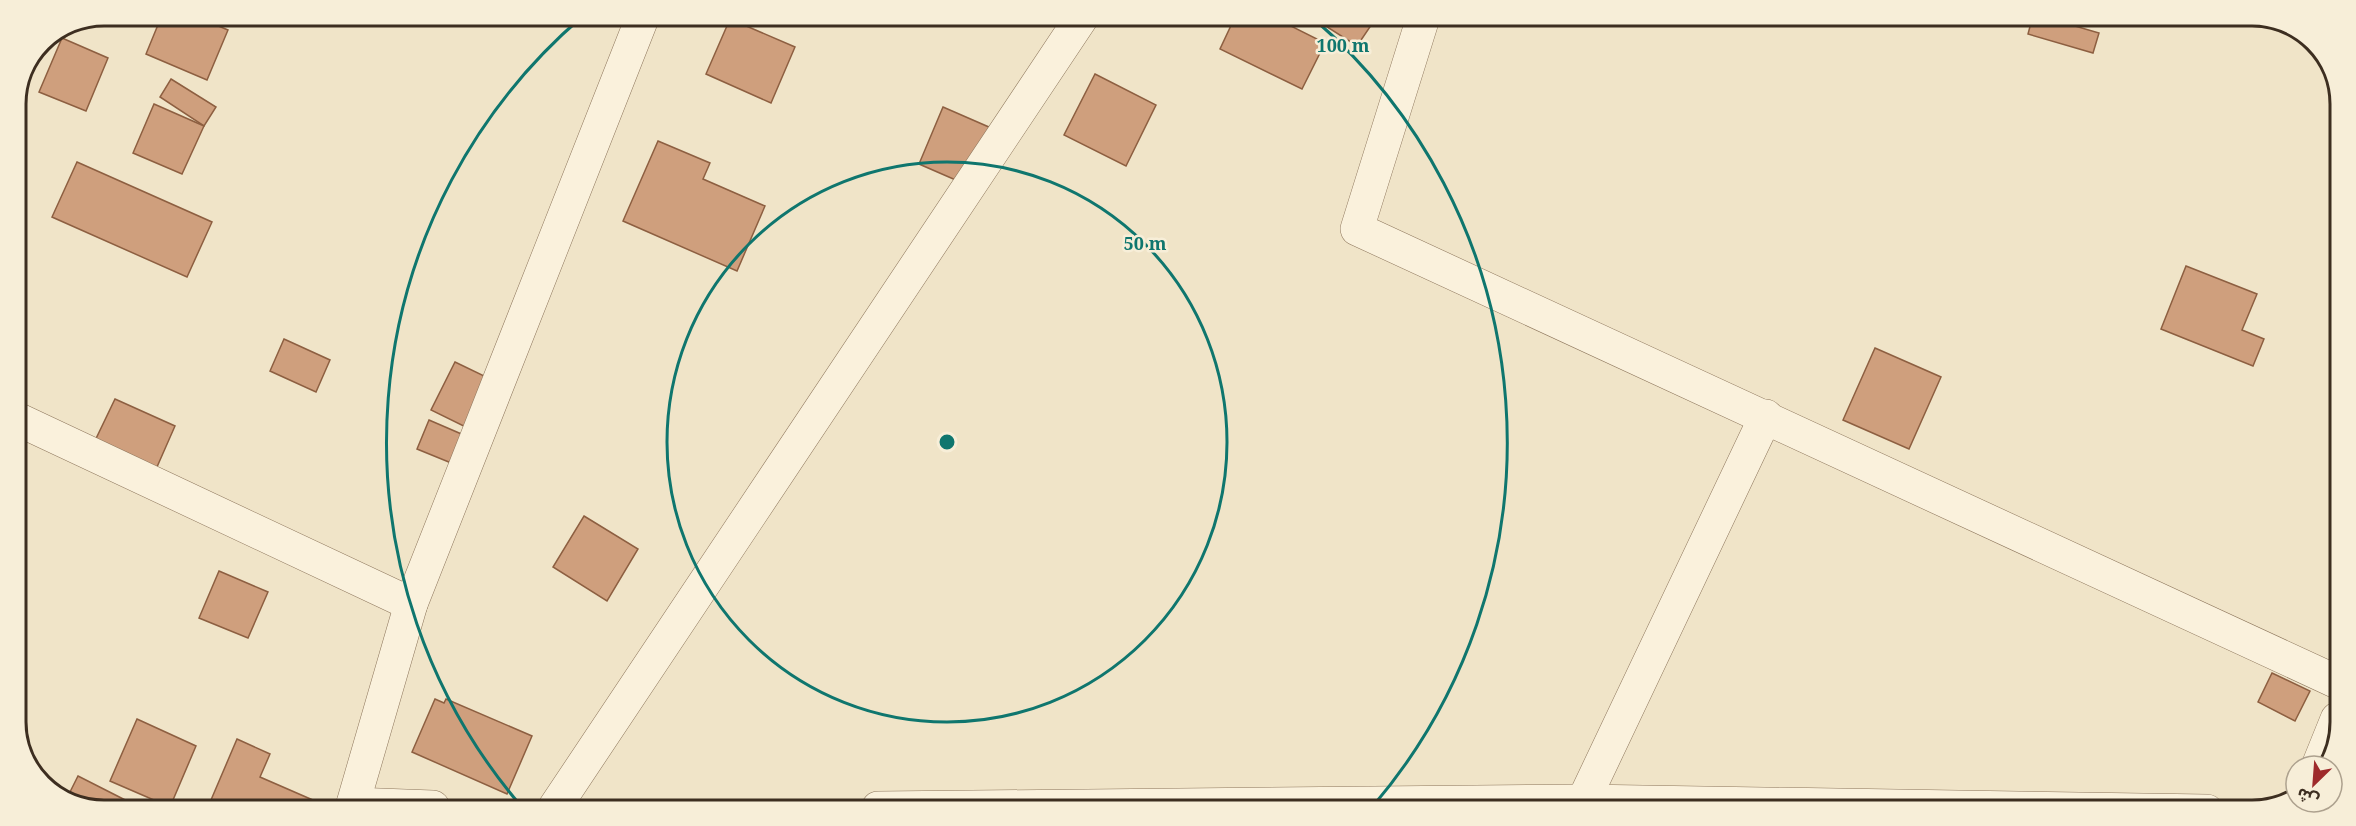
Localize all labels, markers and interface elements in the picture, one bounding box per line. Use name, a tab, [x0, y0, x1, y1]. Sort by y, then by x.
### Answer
text: 100 m	[1317, 33, 1370, 57]
text: 50 m	[1124, 231, 1167, 255]
centre of rings	[937, 432, 957, 452]
north arrow	[2284, 754, 2344, 814]
text: ش	[2293, 783, 2322, 812]

